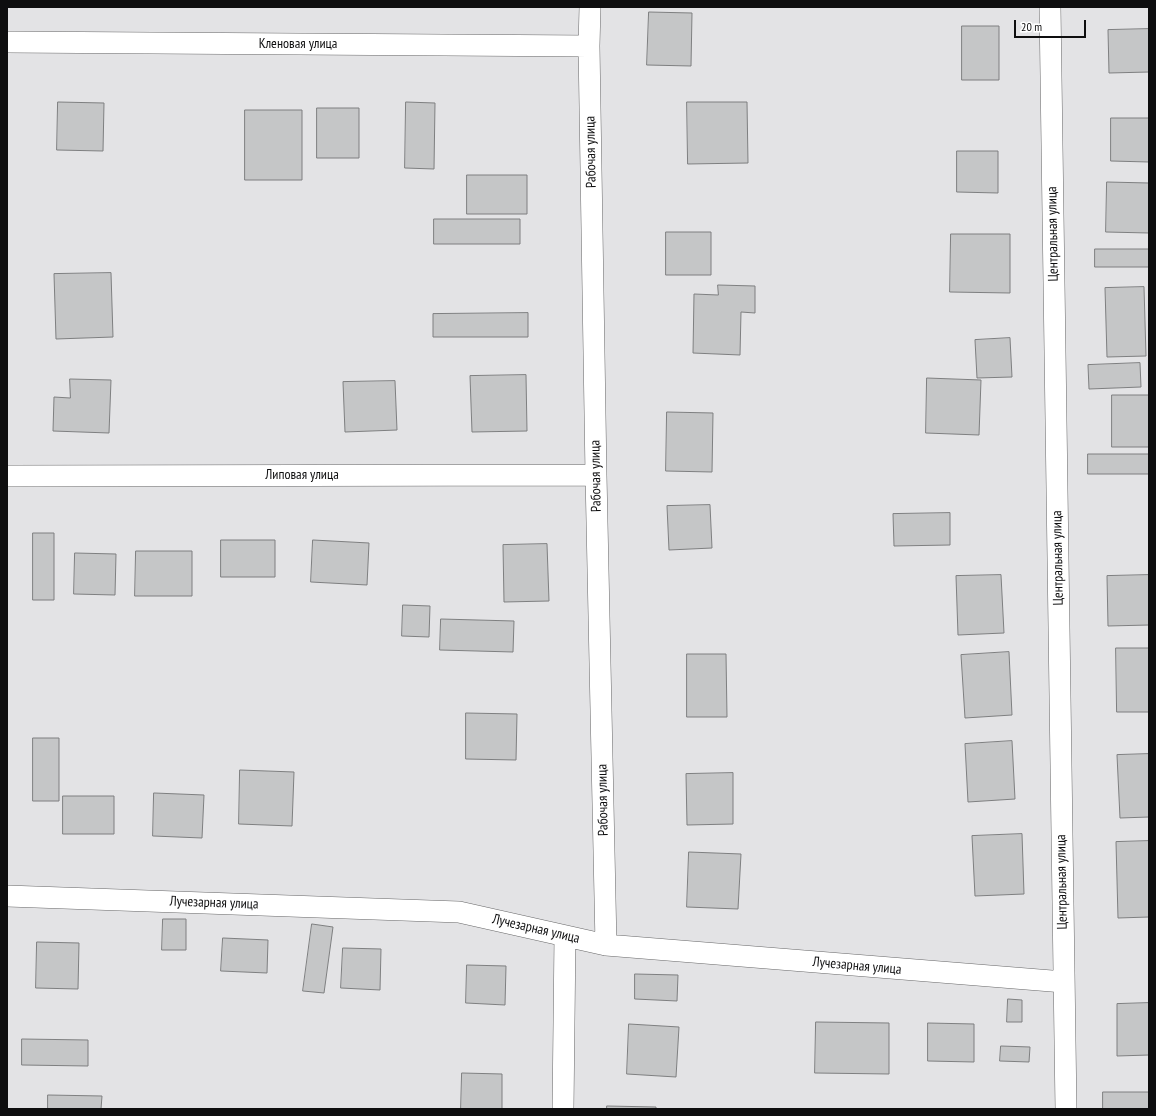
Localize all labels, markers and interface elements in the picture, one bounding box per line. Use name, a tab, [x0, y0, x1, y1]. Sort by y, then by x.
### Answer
scale bar	[1016, 12, 1088, 38]
text: 20 m	[1021, 19, 1042, 34]
street label: Кленовая улица	[259, 36, 337, 52]
street label: Рабочая улица	[582, 116, 600, 188]
street label: Центральная улица	[1044, 186, 1062, 282]
street label: Рабочая улица	[587, 440, 605, 512]
street label: Липовая улица	[265, 467, 339, 483]
street label: Центральная улица	[1049, 510, 1067, 606]
street label: Рабочая улица	[594, 764, 612, 836]
street label: Центральная улица	[1053, 834, 1071, 930]
street label: Лучезарная улица	[169, 893, 259, 913]
street label: Лучезарная улица	[491, 911, 581, 947]
street label: Лучезарная улица	[812, 954, 902, 978]

